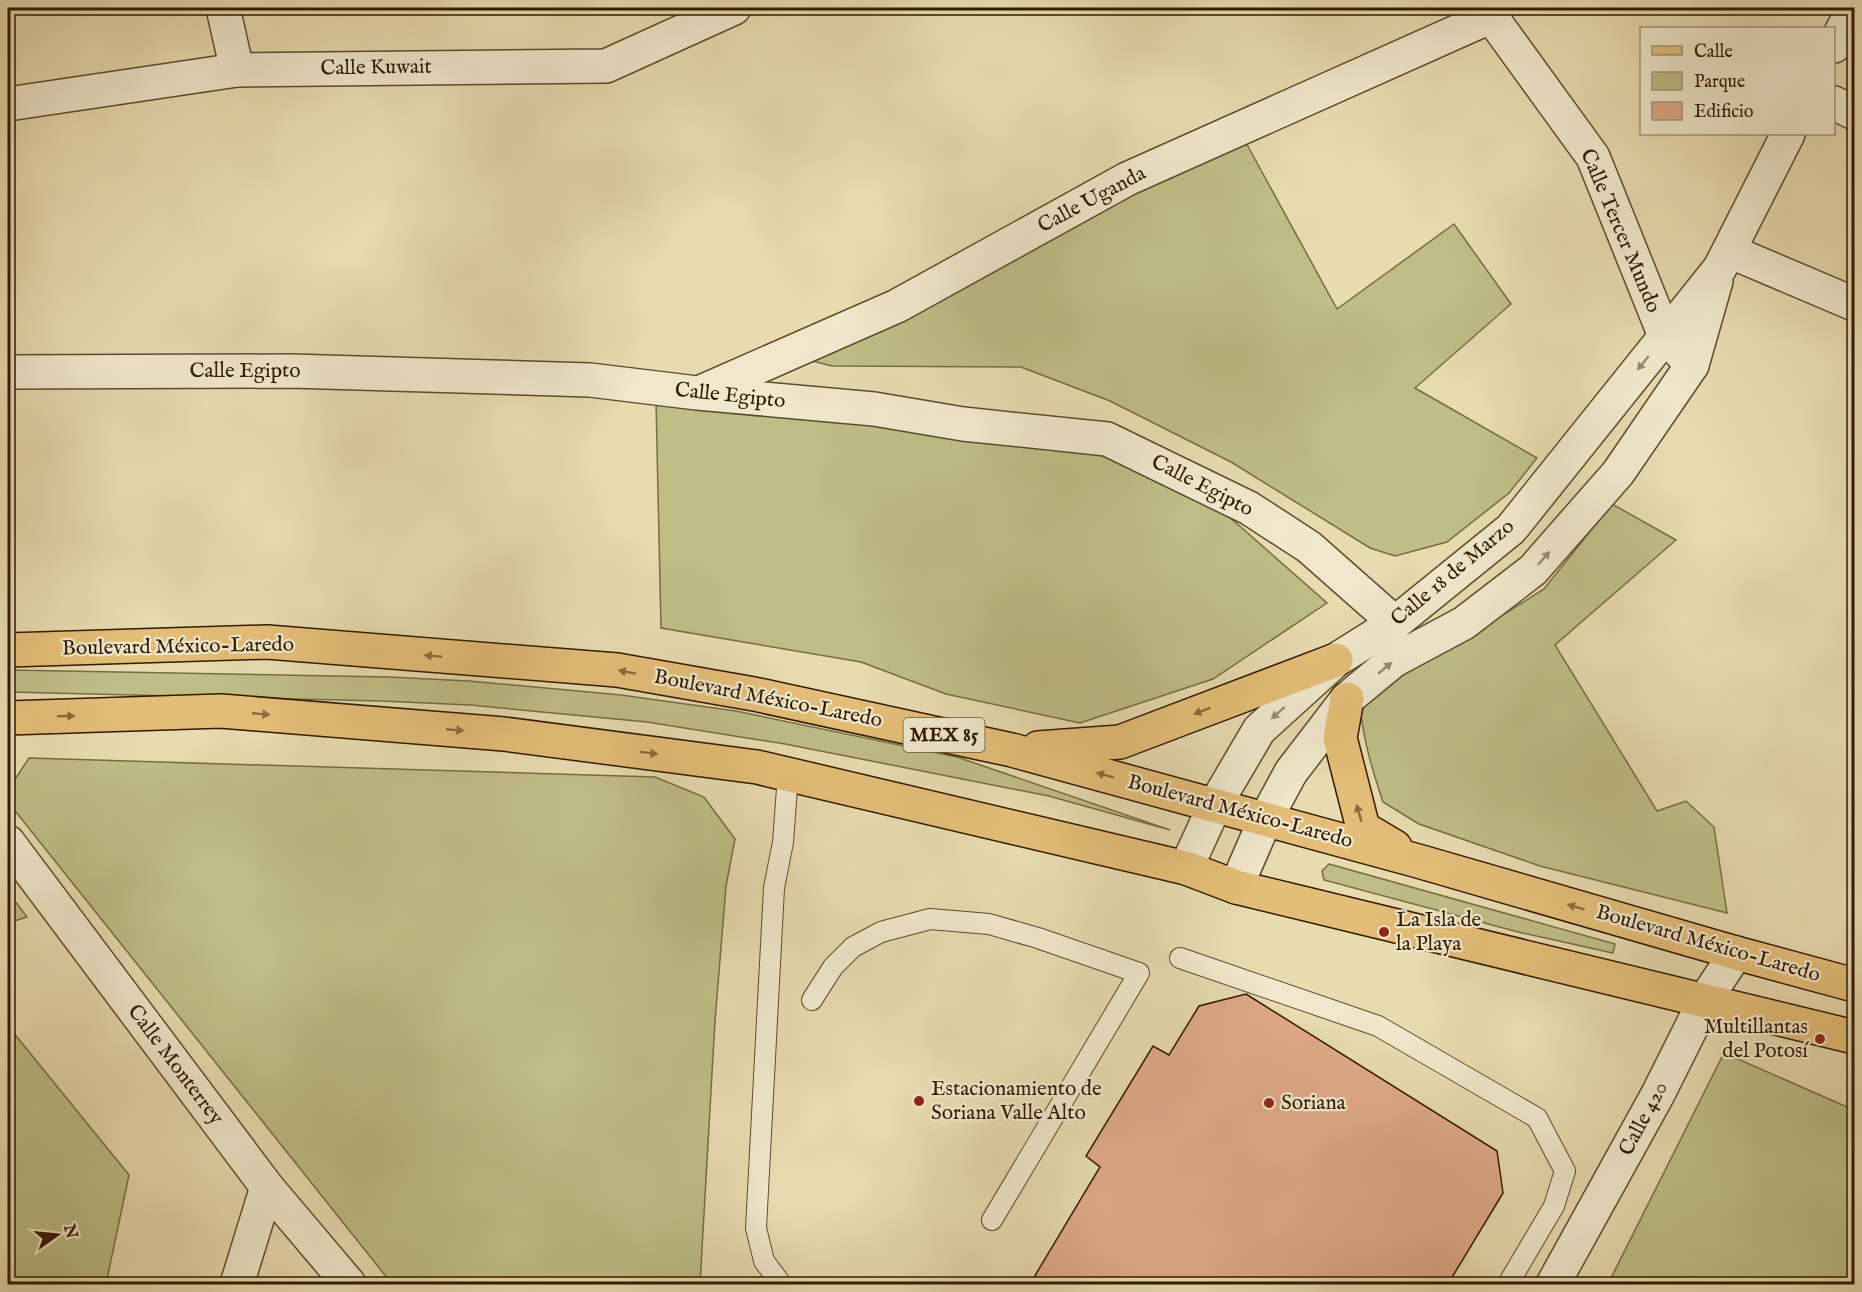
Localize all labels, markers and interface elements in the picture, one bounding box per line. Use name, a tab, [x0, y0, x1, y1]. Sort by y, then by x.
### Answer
legend	[1640, 27, 1835, 135]
text: Calle	[1694, 41, 1733, 64]
street label: Calle Kuwait	[320, 54, 432, 82]
text: Parque	[1694, 71, 1745, 94]
text: Edificio	[1694, 101, 1754, 124]
street label: Calle Tercer Mundo	[1573, 145, 1667, 317]
street label: Calle Uganda	[1033, 160, 1152, 240]
one-way arrow	[1637, 355, 1650, 371]
street label: Calle Egipto	[189, 358, 301, 385]
street label: Calle Egipto	[673, 377, 787, 415]
street label: Calle Egipto	[1146, 449, 1258, 523]
street label: Calle 18 de Marzo	[1386, 513, 1520, 633]
one-way arrow	[1537, 550, 1551, 565]
street label: Boulevard México-Laredo	[62, 631, 294, 663]
one-way arrow	[423, 651, 442, 660]
one-way arrow	[1377, 662, 1392, 674]
street label: Boulevard México-Laredo	[652, 664, 884, 734]
one-way arrow	[618, 667, 637, 676]
one-way arrow	[1193, 706, 1211, 716]
one-way arrow	[1271, 706, 1286, 719]
one-way arrow	[251, 710, 270, 719]
one-way arrow	[56, 711, 75, 721]
road number: MEX 85	[904, 718, 984, 752]
one-way arrow	[446, 725, 465, 735]
one-way arrow	[639, 748, 658, 757]
street label: Boulevard México-Laredo	[1124, 769, 1356, 855]
one-way arrow	[1096, 770, 1114, 780]
one-way arrow	[1354, 804, 1363, 822]
street label: Boulevard México-Laredo	[1593, 899, 1823, 989]
one-way arrow	[1567, 902, 1585, 911]
place label: La Isla de la Playa	[1396, 907, 1482, 958]
marker: La Isla de la Playa	[1377, 925, 1391, 939]
street label: Calle Monterrey	[121, 999, 229, 1131]
place label: Multillantas del Potosí	[1704, 1014, 1809, 1065]
marker: Multillantas del Potosí	[1813, 1032, 1827, 1046]
place label: Estacionamiento de Soriana Valle Alto	[931, 1076, 1102, 1127]
street label: Calle 420	[1613, 1077, 1675, 1161]
place label: Soriana	[1281, 1090, 1347, 1117]
marker: Estacionamiento de Soriana Valle Alto	[912, 1094, 926, 1108]
marker: Soriana	[1262, 1096, 1276, 1110]
north arrow	[27, 1205, 87, 1265]
text: N	[58, 1221, 81, 1241]

